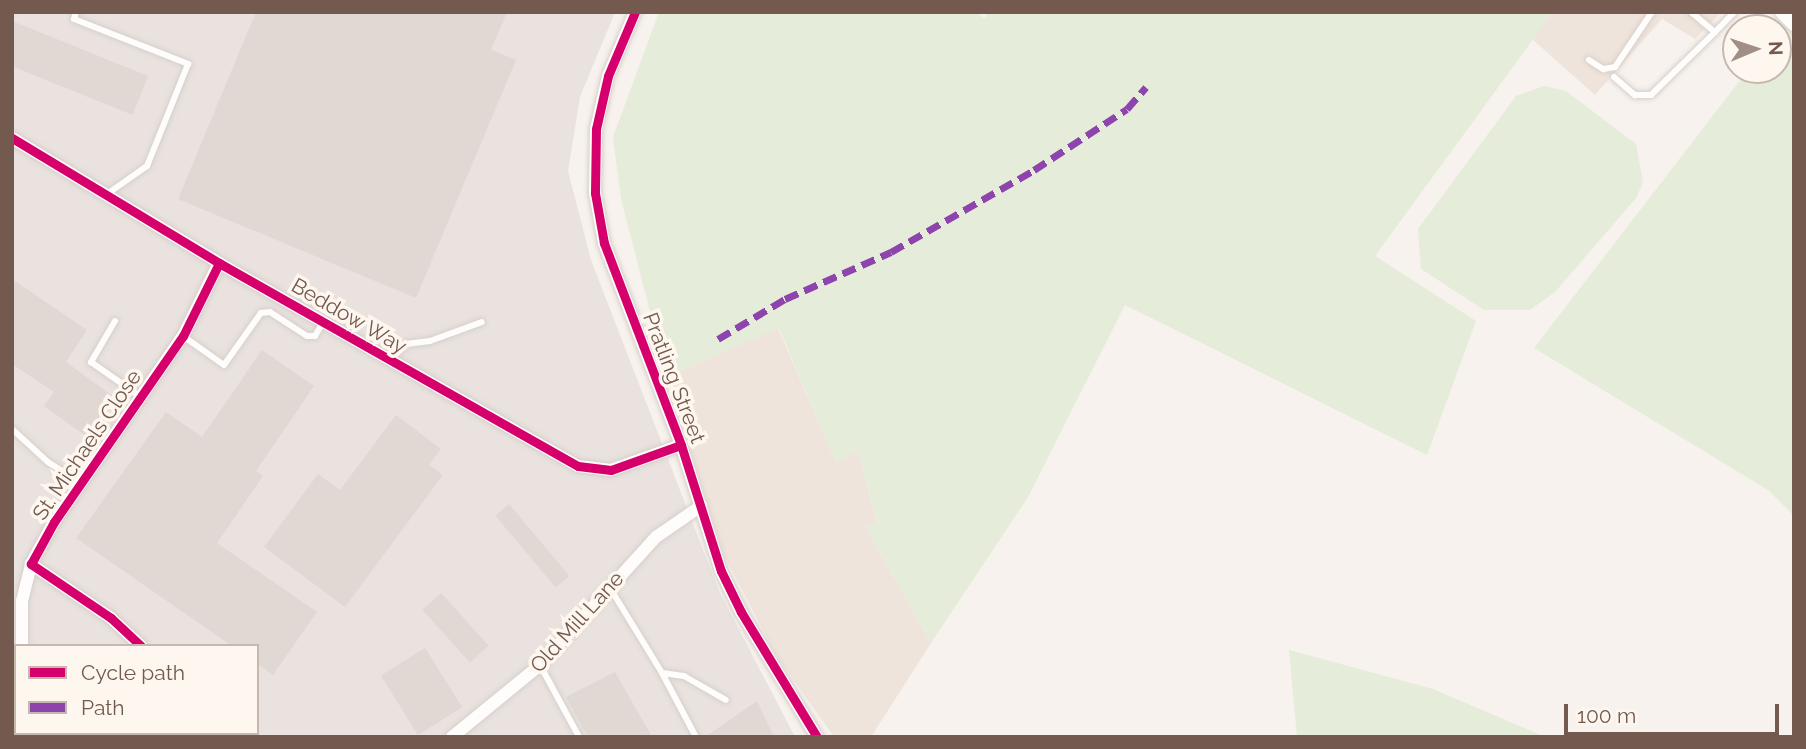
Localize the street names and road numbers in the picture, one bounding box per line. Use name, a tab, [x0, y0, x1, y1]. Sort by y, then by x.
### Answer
street label: Beddow Way	[286, 273, 412, 359]
street label: Pratling Street	[638, 309, 710, 447]
street label: St. Michaels Close	[27, 365, 147, 525]
street label: Old Mill Lane	[525, 566, 629, 678]

